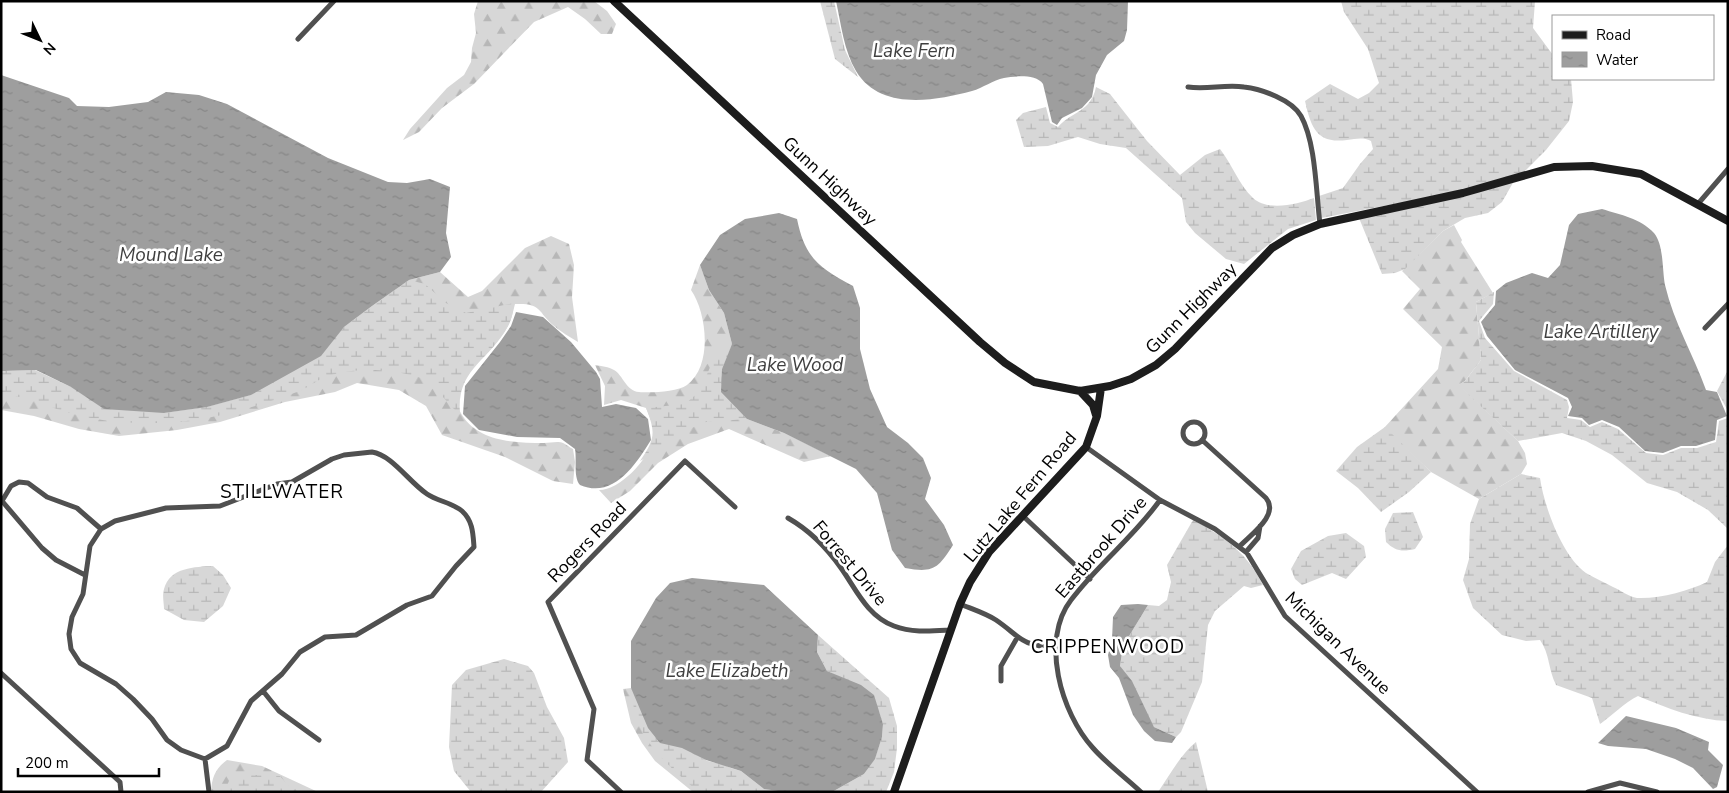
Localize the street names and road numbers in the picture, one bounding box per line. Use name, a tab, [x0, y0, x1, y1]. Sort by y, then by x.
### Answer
street label: Gunn Highway	[778, 131, 883, 231]
street label: Gunn Highway	[1140, 256, 1243, 359]
street label: Lutz Lake Fern Road	[958, 427, 1082, 567]
street label: Eastbrook Drive	[1050, 491, 1152, 603]
street label: Rogers Road	[542, 496, 632, 588]
street label: Forrest Drive	[807, 515, 893, 611]
street label: Michigan Avenue	[1280, 586, 1396, 700]

